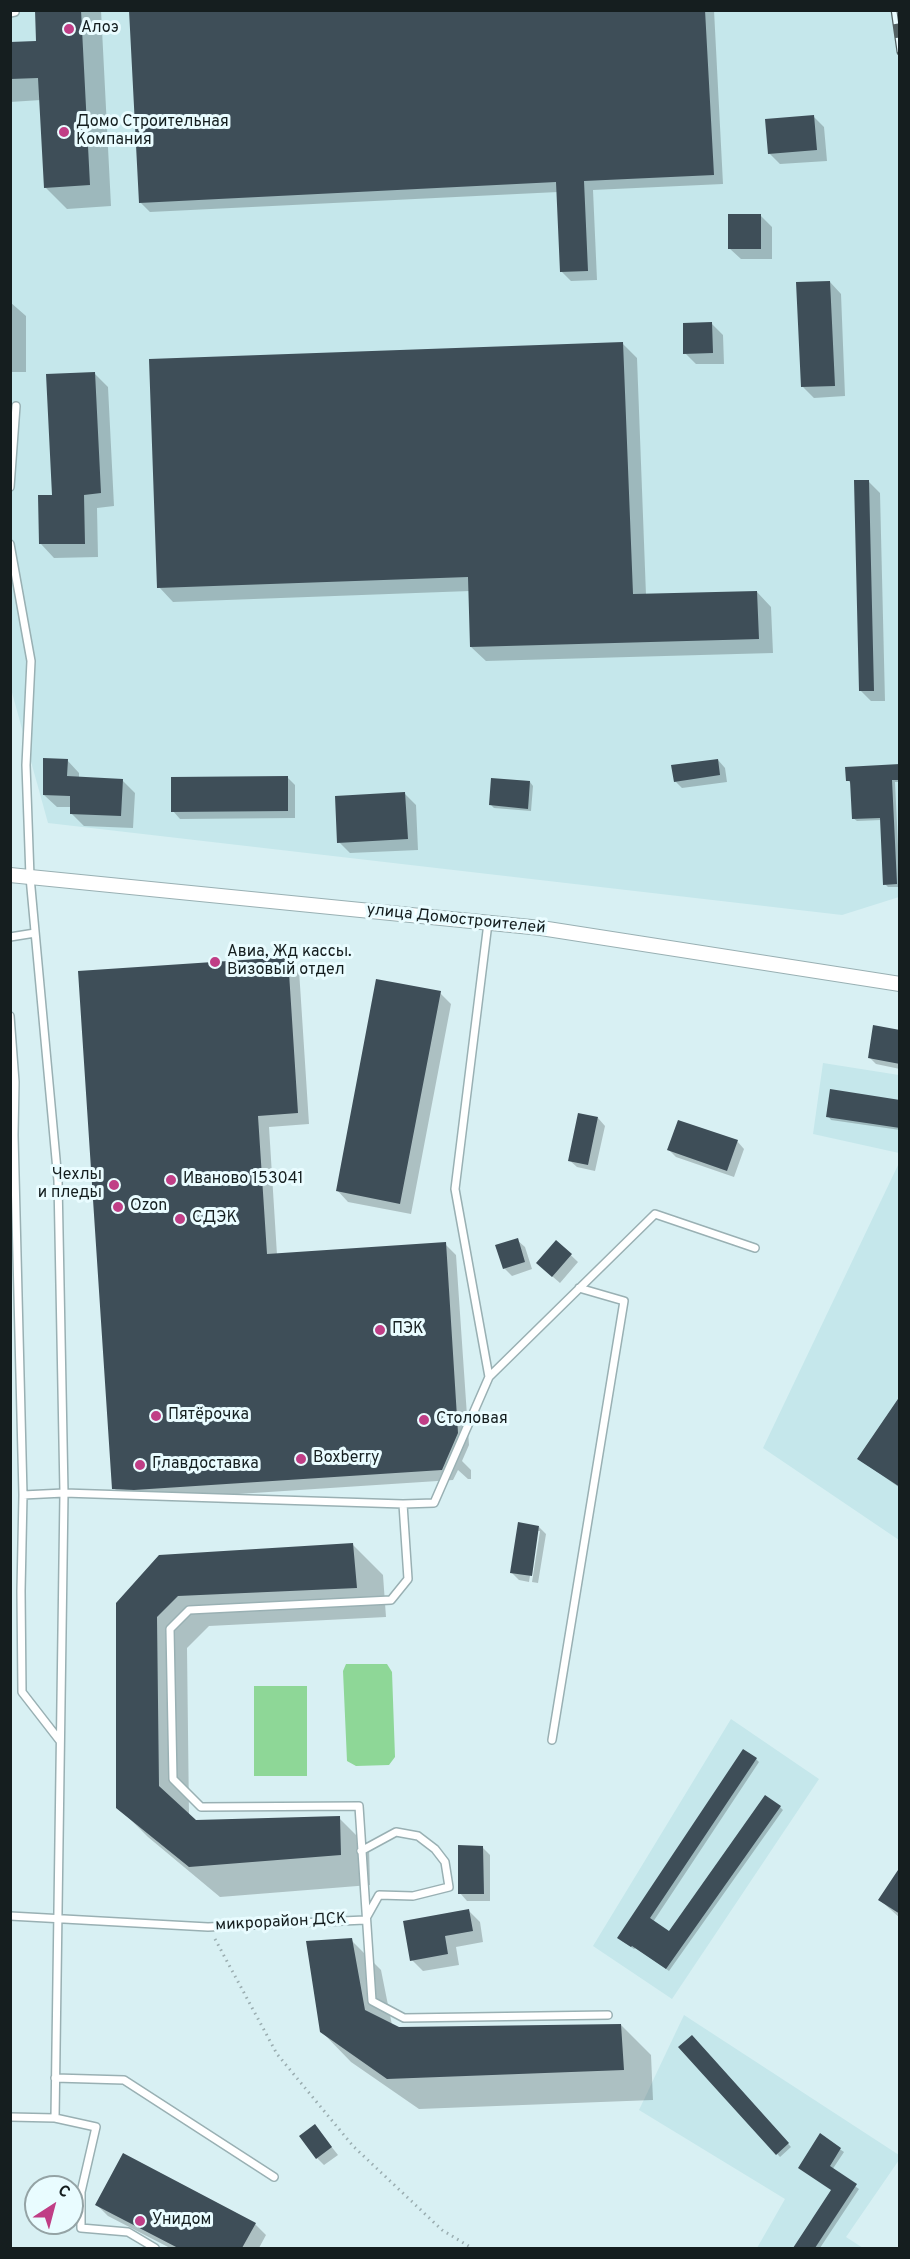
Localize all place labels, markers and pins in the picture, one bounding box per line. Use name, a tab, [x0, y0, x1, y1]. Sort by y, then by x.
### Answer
place label: Алоэ	[81, 19, 119, 39]
marker: Алоэ	[62, 22, 76, 36]
place label: Домо Строительная Компания	[76, 113, 229, 151]
marker: Домо Строительная Компания	[57, 125, 71, 139]
place label: Авиа, Жд кассы. Визовый отдел	[227, 943, 352, 981]
marker: Авиа, Жд кассы. Визовый отдел	[208, 955, 222, 969]
place label: Чехлы и пледы	[38, 1166, 102, 1204]
place label: Иваново 153041	[183, 1170, 304, 1190]
marker: Иваново 153041	[164, 1173, 178, 1187]
marker: Чехлы и пледы	[107, 1178, 121, 1192]
place label: Ozon	[130, 1197, 167, 1217]
marker: Ozon	[111, 1200, 125, 1214]
place label: СДЭК	[192, 1209, 237, 1229]
marker: СДЭК	[173, 1212, 187, 1226]
place label: ПЭК	[392, 1320, 424, 1340]
marker: ПЭК	[373, 1323, 387, 1337]
place label: Пятёрочка	[168, 1406, 249, 1426]
marker: Пятёрочка	[149, 1409, 163, 1423]
place label: Столовая	[436, 1410, 508, 1430]
marker: Столовая	[417, 1413, 431, 1427]
place label: Boxberry	[313, 1449, 379, 1469]
marker: Boxberry	[294, 1452, 308, 1466]
place label: Главдоставка	[152, 1455, 259, 1475]
marker: Главдоставка	[133, 1458, 147, 1472]
place label: Унидом	[152, 2211, 211, 2231]
marker: Унидом	[133, 2214, 147, 2228]

